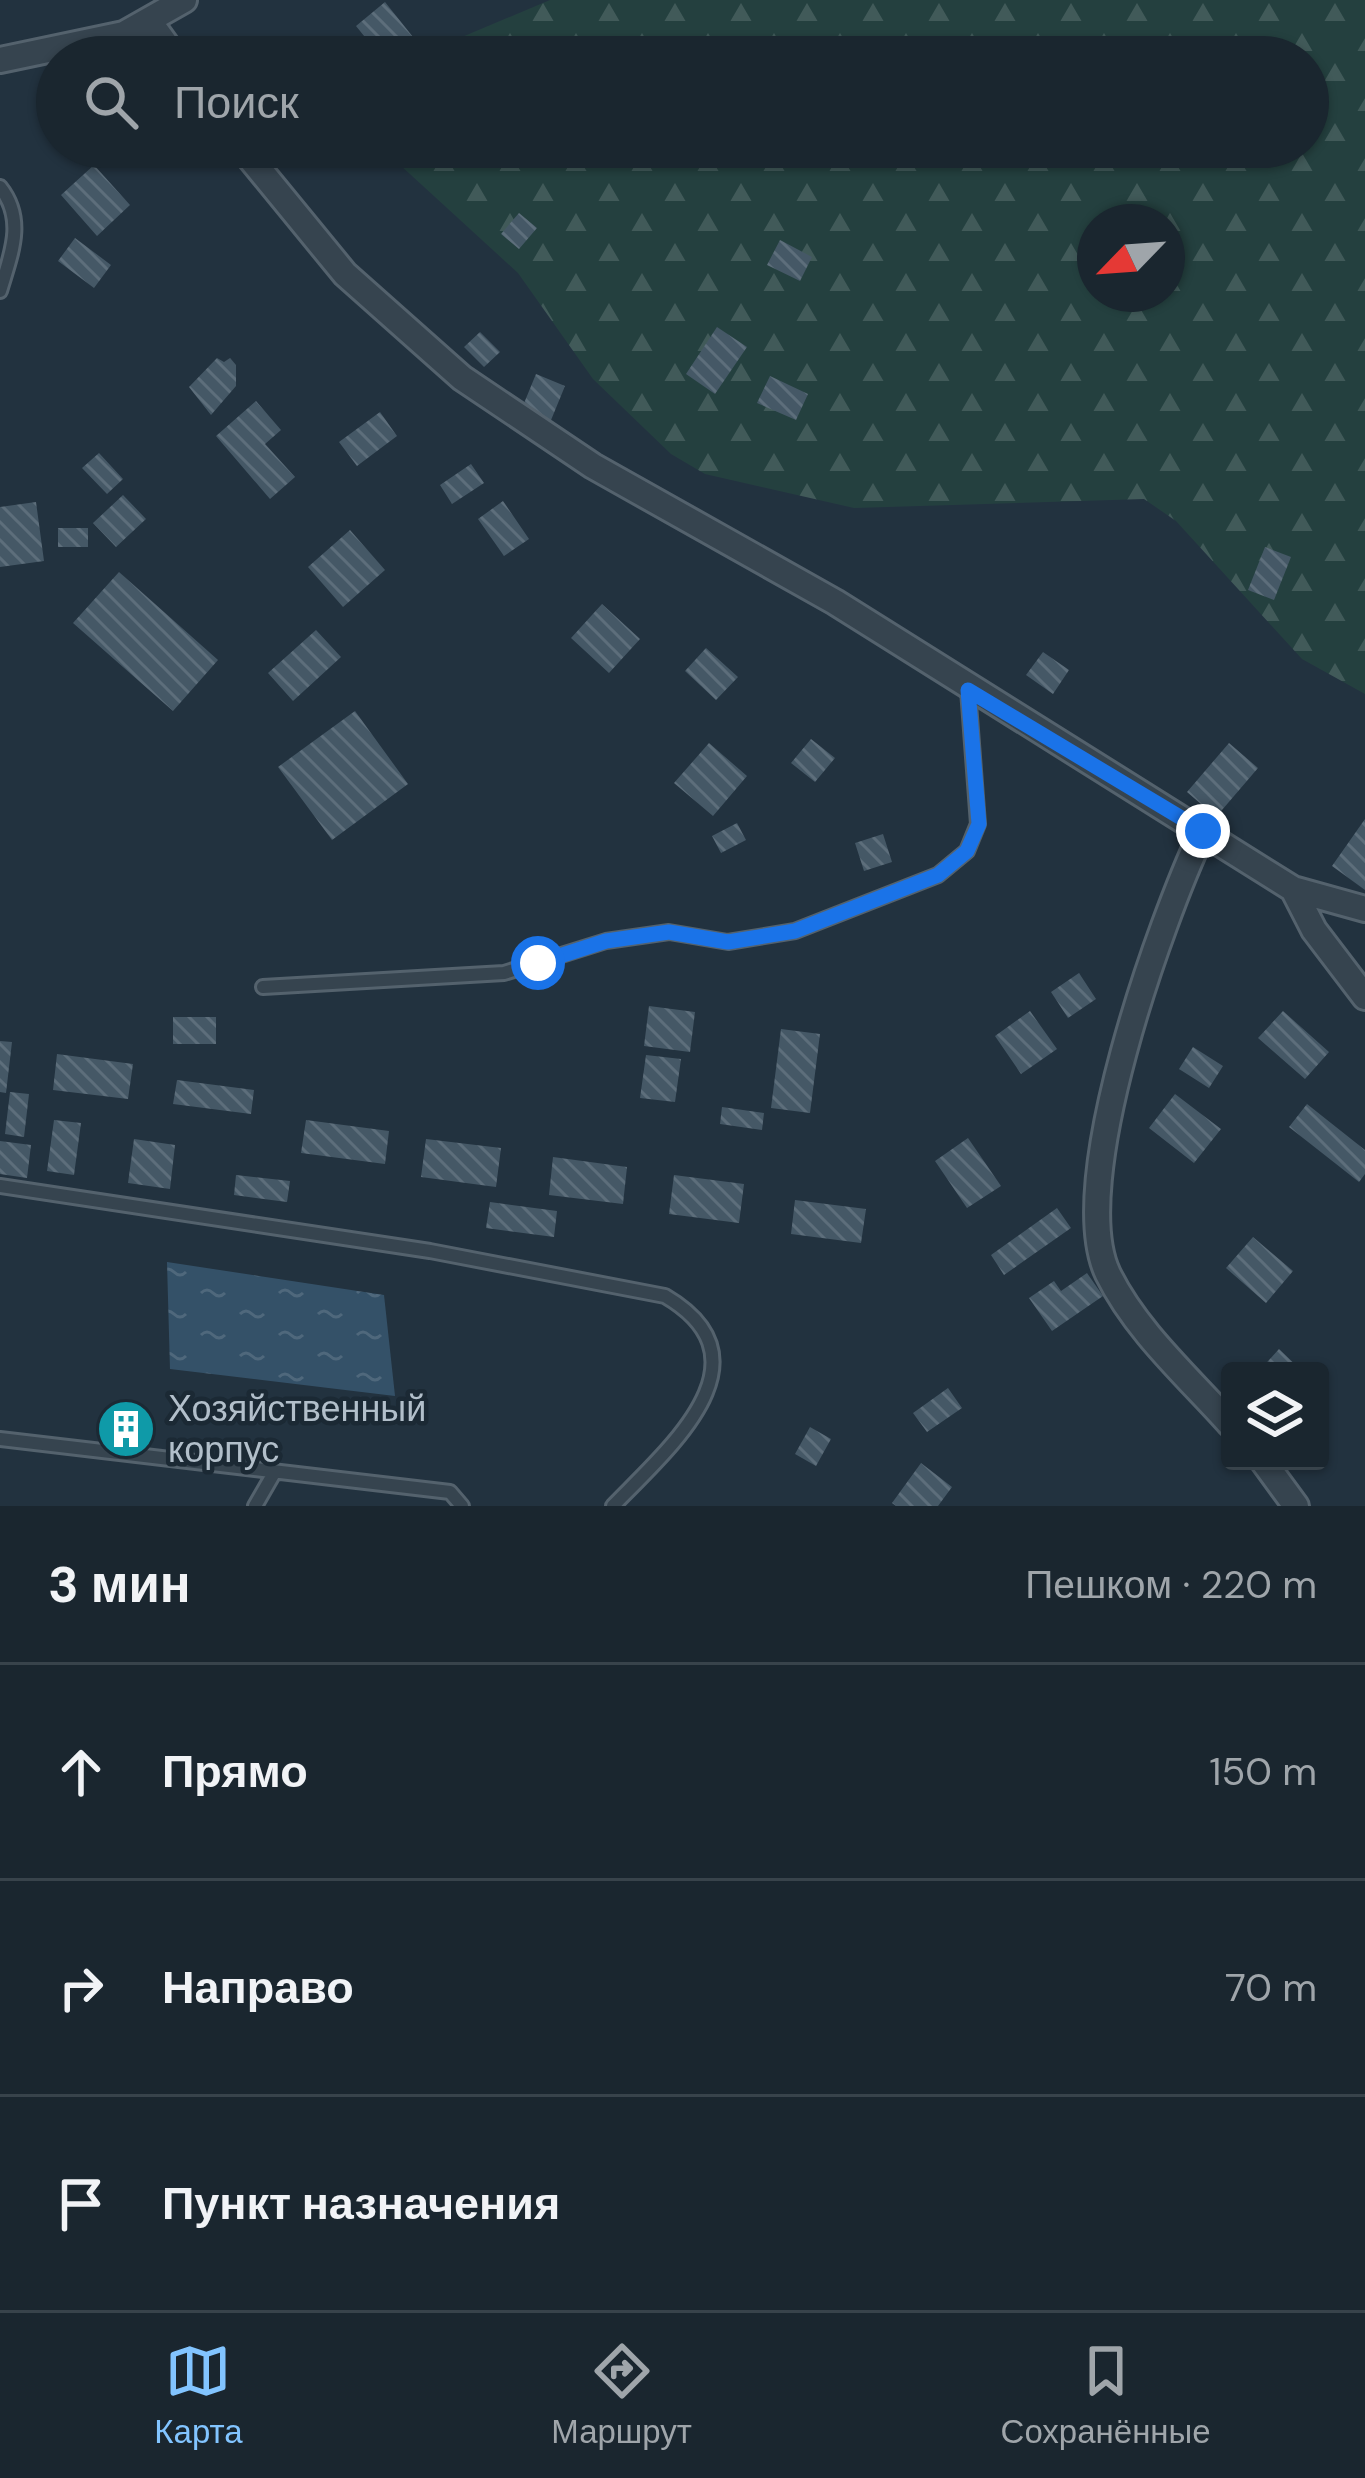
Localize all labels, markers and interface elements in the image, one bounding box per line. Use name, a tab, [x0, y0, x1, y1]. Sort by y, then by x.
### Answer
search box	[36, 36, 1329, 168]
icon: search	[78, 69, 144, 135]
text: Поиск	[174, 73, 299, 132]
north arrow	[1077, 204, 1185, 312]
route end	[1176, 804, 1230, 858]
route start	[511, 936, 565, 990]
map controls	[1221, 1362, 1329, 1470]
button: layers	[1221, 1362, 1329, 1470]
place label: Хозяйственный корпус	[168, 1385, 426, 1473]
building icon: Хозяйственный корпус	[95, 1398, 157, 1460]
text: 3 мин	[48, 1551, 191, 1618]
text: Пешком · 220 m	[1025, 1559, 1317, 1610]
icon: ahead	[48, 1739, 114, 1805]
text: Прямо	[162, 1742, 308, 1801]
text: 150 m	[1209, 1746, 1317, 1797]
icon: right	[48, 1955, 114, 2021]
text: Направо	[162, 1958, 354, 2017]
text: 70 m	[1225, 1962, 1317, 2013]
icon: arrive	[48, 2171, 114, 2237]
text: Пункт назначения	[162, 2174, 560, 2233]
tab: Карта	[154, 2338, 243, 2453]
tab: Маршрут	[551, 2338, 692, 2453]
tab: Сохранённые	[1001, 2338, 1211, 2453]

